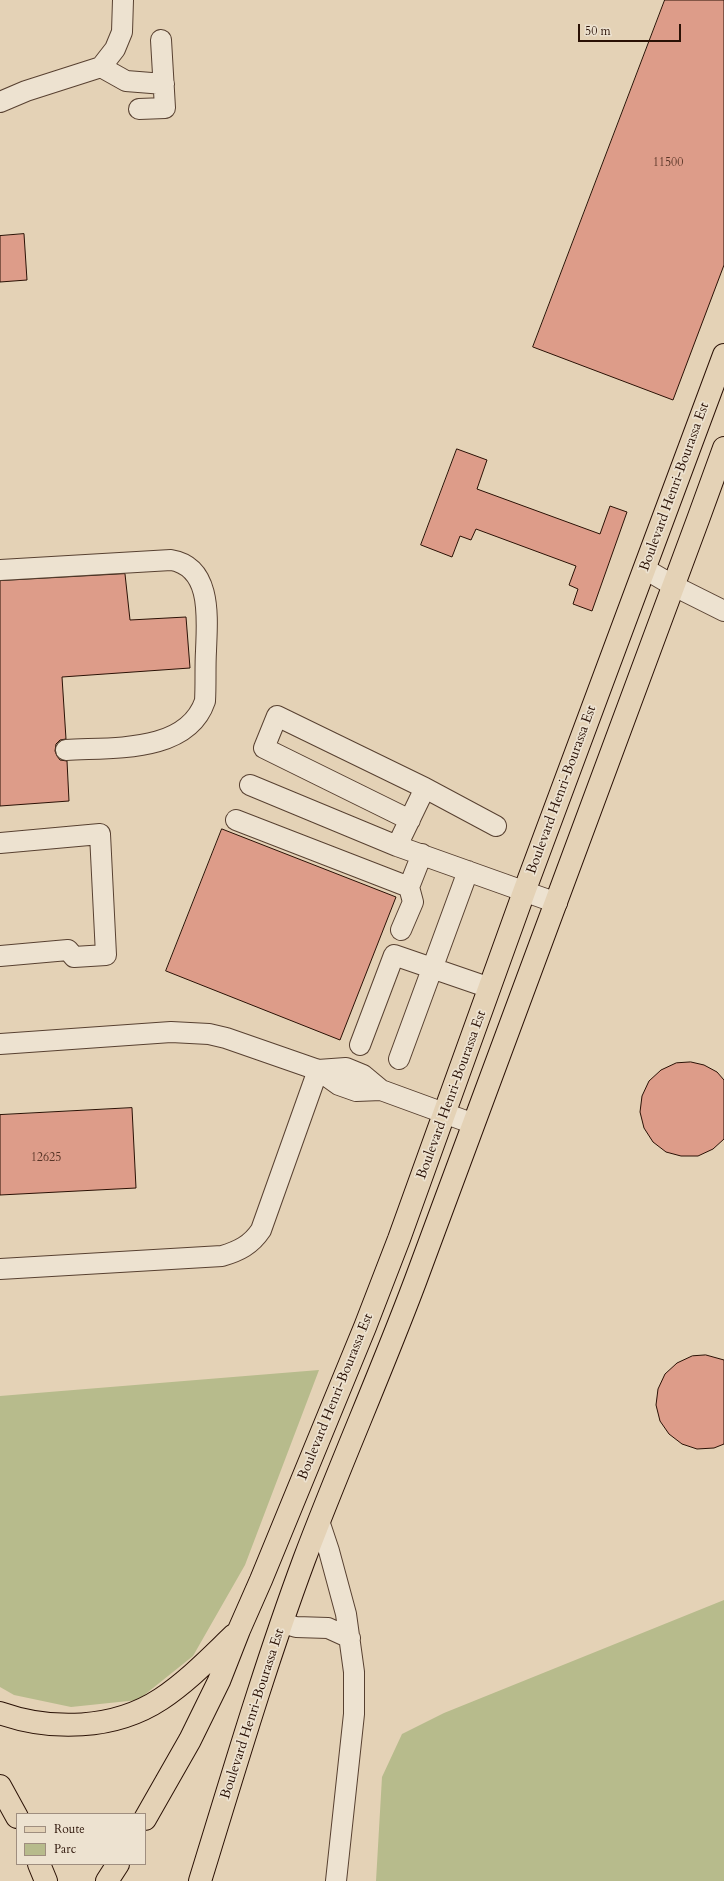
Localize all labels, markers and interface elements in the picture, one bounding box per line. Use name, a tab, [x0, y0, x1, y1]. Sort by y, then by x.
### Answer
scale bar	[580, 16, 683, 42]
text: 50 m	[585, 23, 611, 39]
house number: 11500	[653, 156, 683, 170]
street label: Boulevard Henri-Bourassa Est	[637, 400, 713, 574]
street label: Boulevard Henri-Bourassa Est	[524, 703, 600, 877]
street label: Boulevard Henri-Bourassa Est	[414, 1008, 490, 1182]
house number: 12625	[31, 1151, 61, 1165]
street label: Boulevard Henri-Bourassa Est	[295, 1311, 377, 1483]
street label: Boulevard Henri-Bourassa Est	[217, 1627, 289, 1801]
legend	[16, 1813, 146, 1865]
text: Route	[54, 1821, 85, 1837]
text: Parc	[54, 1841, 76, 1857]

